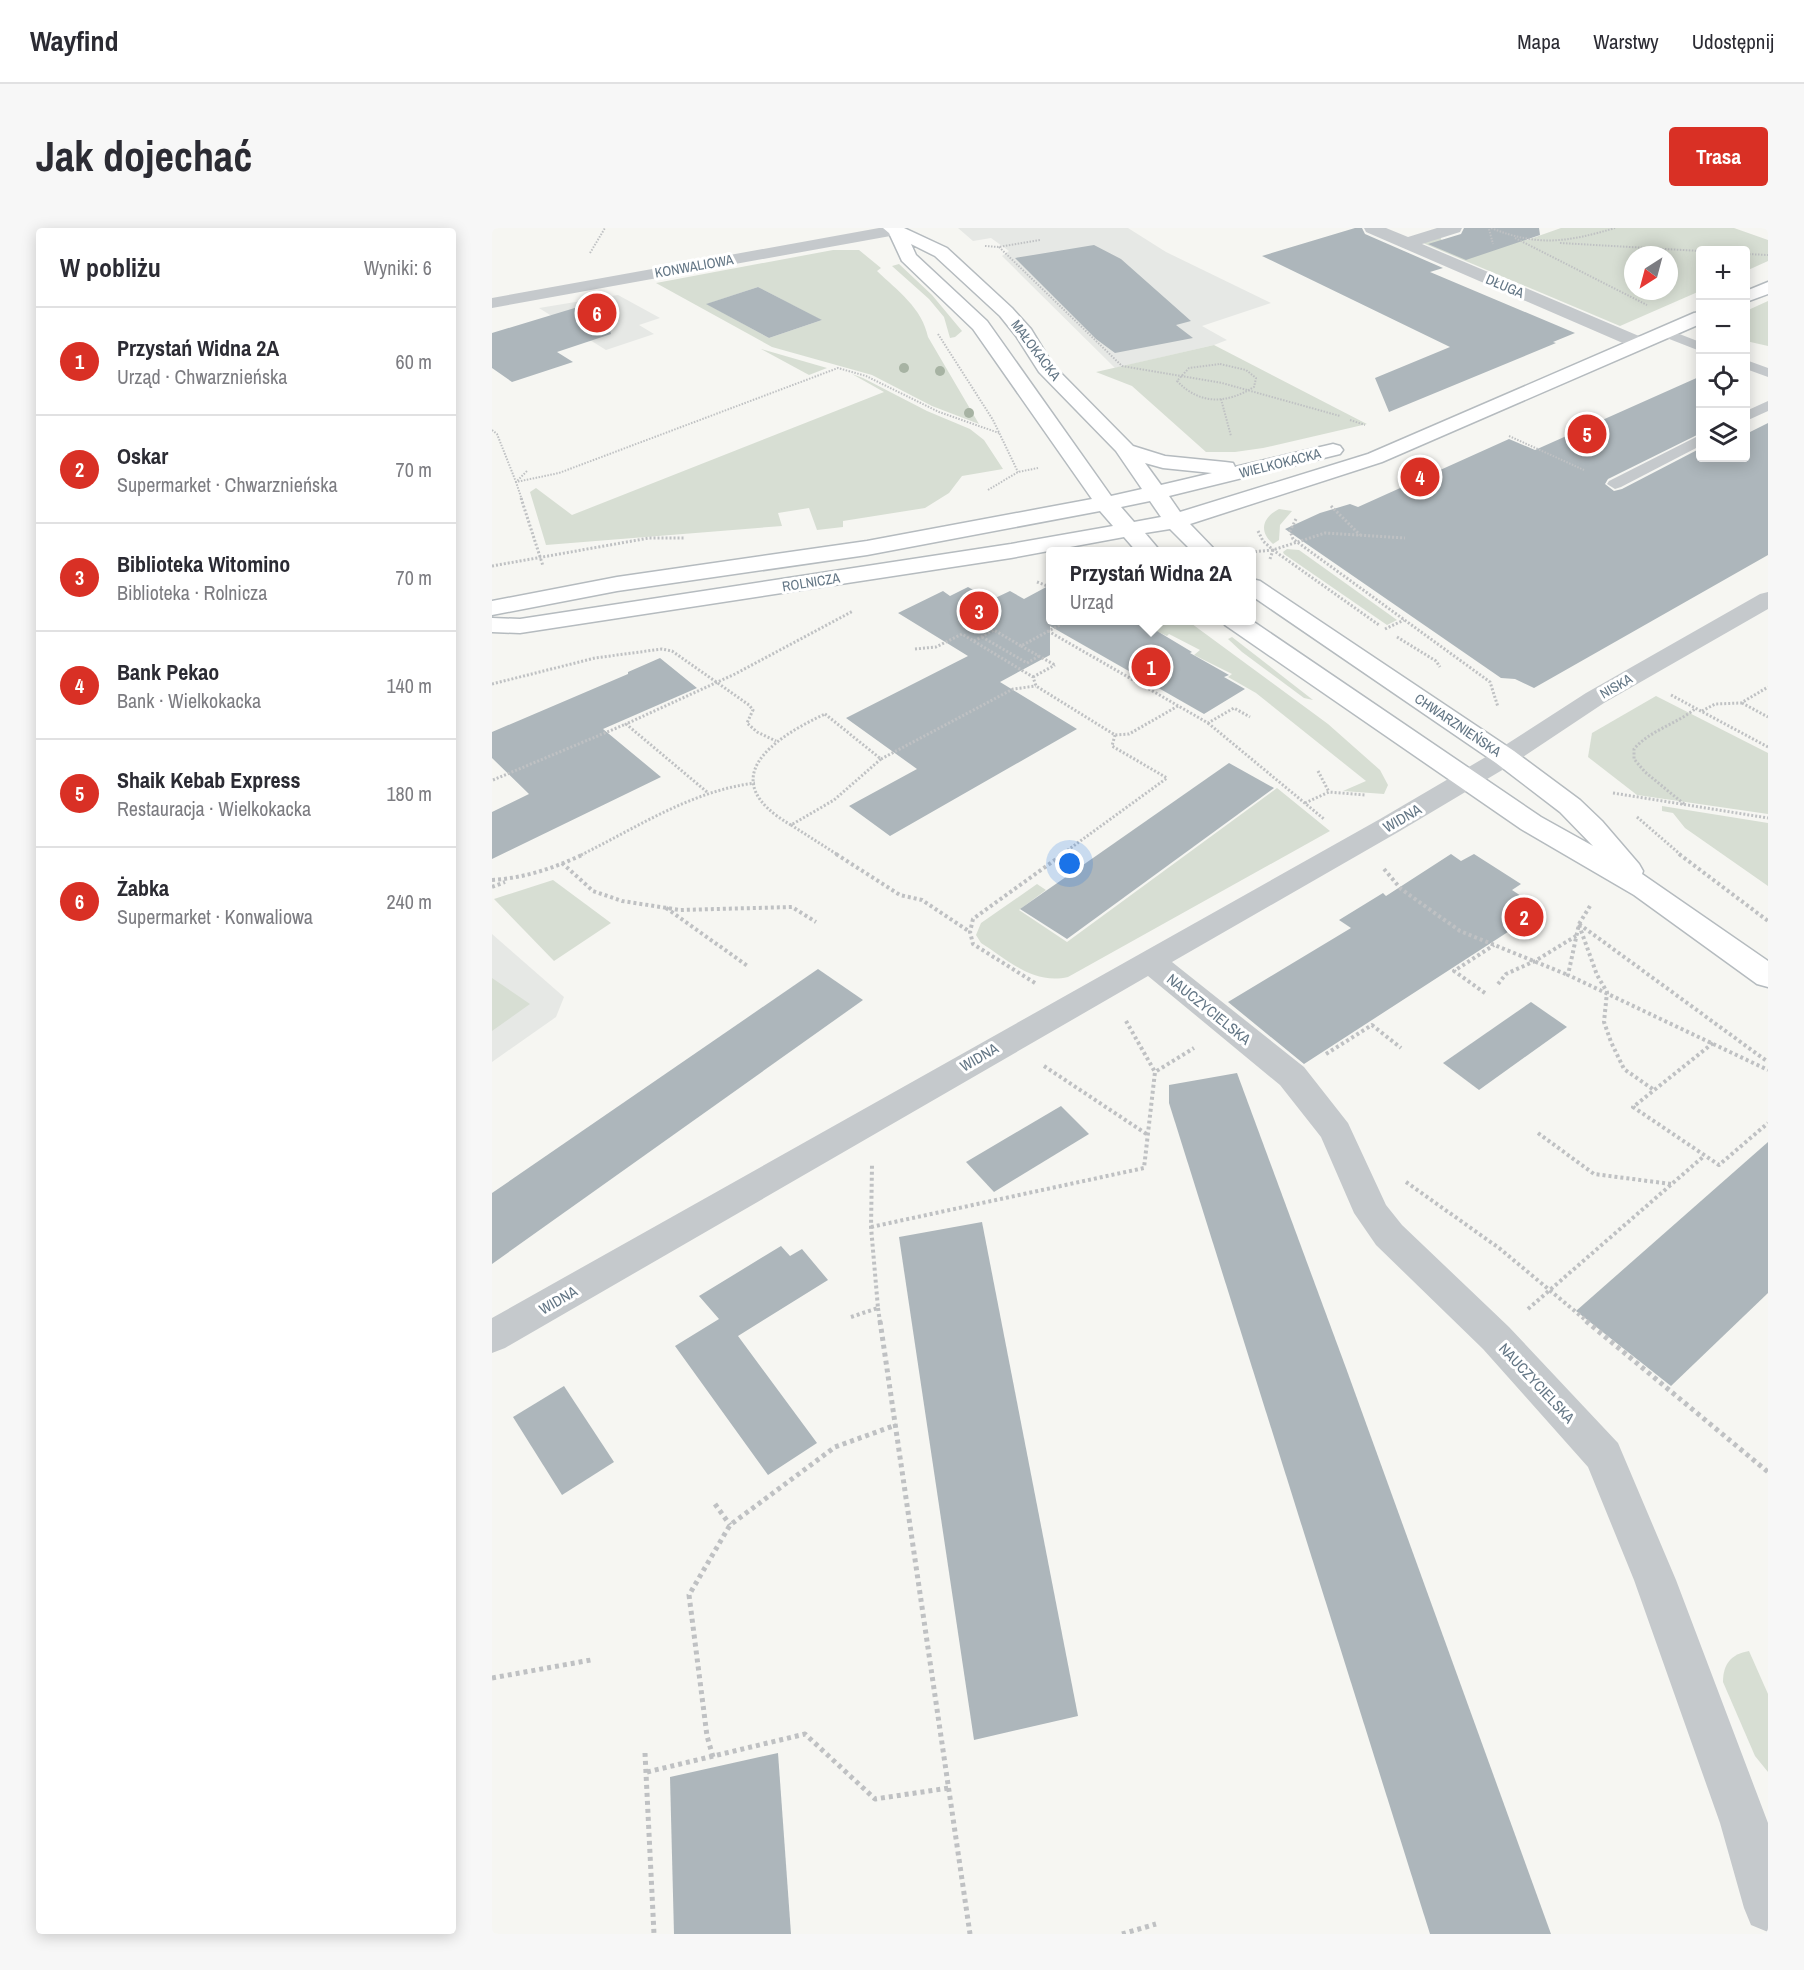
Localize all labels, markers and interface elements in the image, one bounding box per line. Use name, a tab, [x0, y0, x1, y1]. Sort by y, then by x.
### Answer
text: Wayfind	[30, 22, 118, 60]
text: Mapa	[1517, 27, 1560, 56]
text: Warstwy	[1593, 27, 1659, 56]
text: Udostępnij	[1692, 27, 1774, 56]
button: Trasa	[1669, 127, 1768, 186]
text: Jak dojechać	[36, 128, 252, 184]
north arrow	[1624, 246, 1678, 300]
map controls	[1696, 246, 1750, 462]
button: +	[1696, 246, 1750, 300]
text: W pobliżu	[60, 250, 161, 285]
street label: KONWALIOWA	[653, 250, 735, 282]
text: Wyniki: 6	[364, 254, 432, 281]
street label: DŁUGA	[1483, 270, 1527, 302]
pin: 6	[578, 290, 616, 335]
button: −	[1696, 300, 1750, 354]
street label: MAŁOKACKA	[1007, 316, 1065, 384]
text: Przystań Widna 2A	[117, 333, 279, 363]
text: 1	[75, 348, 84, 375]
text: 60 m	[396, 348, 432, 375]
button: locate	[1696, 354, 1750, 408]
text: Urząd · Chwarznieńska	[117, 363, 287, 390]
button: layers	[1696, 408, 1750, 462]
pin: 5	[1568, 412, 1606, 456]
text: Oskar	[117, 441, 168, 471]
street label: WIELKOKACKA	[1237, 444, 1323, 482]
pin: 4	[1400, 454, 1440, 500]
text: 2	[75, 456, 84, 483]
text: 70 m	[396, 456, 432, 483]
text: Supermarket · Chwarznieńska	[117, 471, 338, 498]
popup	[1046, 547, 1256, 625]
text: Biblioteka Witomino	[117, 549, 290, 579]
text: Przystań Widna 2A	[1070, 558, 1232, 588]
text: 3	[75, 564, 84, 591]
text: 70 m	[396, 564, 432, 591]
street label: ROLNICZA	[781, 569, 841, 595]
text: Biblioteka · Rolnicza	[117, 579, 267, 606]
pin: 3	[960, 588, 998, 634]
text: Urząd	[1070, 588, 1114, 615]
pin: 1	[1132, 644, 1170, 690]
text: Bank Pekao	[117, 657, 219, 687]
street label: NISKA	[1597, 669, 1636, 702]
text: 4	[75, 672, 84, 699]
text: 140 m	[386, 672, 432, 699]
text: Bank · Wielkokacka	[117, 687, 261, 714]
street label: CHWARZNIEŃSKA	[1411, 689, 1505, 761]
text: Shaik Kebab Express	[117, 765, 301, 795]
text: 5	[75, 780, 84, 807]
text: 180 m	[386, 780, 432, 807]
text: Restauracja · Wielkokacka	[117, 795, 311, 822]
street label: WIDNA	[1379, 798, 1426, 837]
your location	[1055, 849, 1084, 878]
text: Żabka	[117, 873, 169, 903]
text: 6	[75, 888, 84, 915]
text: 240 m	[386, 888, 432, 915]
pin: 2	[1504, 894, 1544, 940]
text: Supermarket · Konwaliowa	[117, 903, 313, 930]
street label: NAUCZYCIELSKA	[1163, 969, 1256, 1050]
street label: WIDNA	[956, 1037, 1003, 1076]
street label: WIDNA	[535, 1280, 582, 1319]
street label: NAUCZYCIELSKA	[1494, 1338, 1580, 1428]

